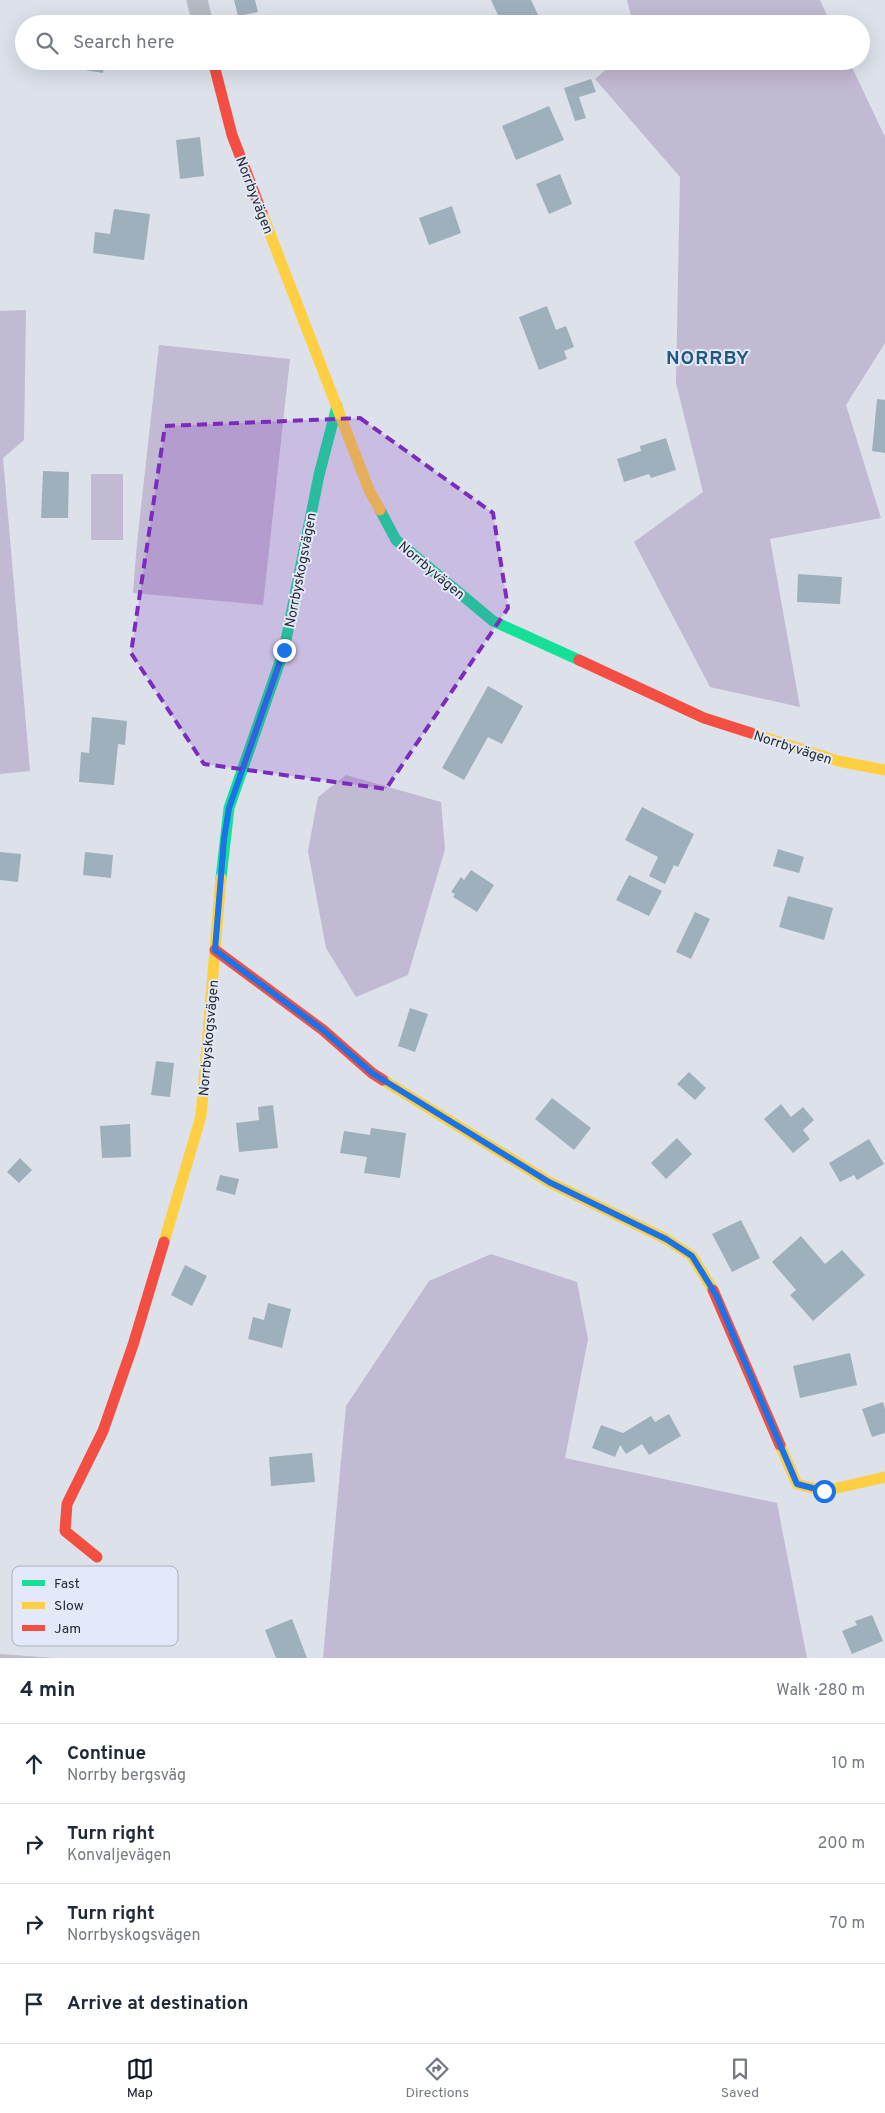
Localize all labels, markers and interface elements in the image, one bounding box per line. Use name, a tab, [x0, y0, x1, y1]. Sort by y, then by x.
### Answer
search box	[15, 15, 870, 70]
icon: search	[33, 29, 61, 57]
text: Search here	[73, 31, 175, 55]
street label: Norrbyvägen	[231, 154, 276, 237]
district label: NORRBY	[666, 347, 750, 371]
street label: Norrbyskogsvägen	[282, 511, 321, 629]
street label: Norrbyvägen	[394, 538, 468, 604]
route end	[273, 639, 296, 662]
street label: Norrbyvägen	[751, 728, 834, 769]
street label: Norrbyskogsvägen	[196, 979, 223, 1097]
route start	[813, 1480, 836, 1503]
legend	[12, 1566, 178, 1646]
text: Fast	[54, 1576, 80, 1593]
text: Slow	[54, 1598, 84, 1615]
text: Jam	[54, 1621, 81, 1638]
text: 4 min	[20, 1677, 76, 1704]
text: Walk · 280 m	[776, 1681, 865, 1701]
text: Continue	[67, 1742, 146, 1766]
icon: ahead	[20, 1750, 48, 1778]
text: 10 m	[831, 1754, 865, 1774]
text: Norrby bergsväg	[67, 1766, 186, 1786]
text: Turn right	[67, 1822, 155, 1846]
icon: right	[20, 1830, 48, 1858]
text: 200 m	[817, 1834, 865, 1854]
text: Konvaljevägen	[67, 1846, 171, 1866]
text: Turn right	[67, 1902, 155, 1926]
icon: right	[20, 1910, 48, 1938]
text: 70 m	[830, 1914, 865, 1934]
text: Norrbyskogsvägen	[67, 1926, 200, 1946]
icon: arrive	[20, 1990, 48, 2018]
text: Arrive at destination	[67, 1992, 248, 2016]
tab: Map	[126, 2055, 154, 2102]
tab: Directions	[405, 2055, 469, 2102]
tab: Saved	[721, 2055, 759, 2102]

